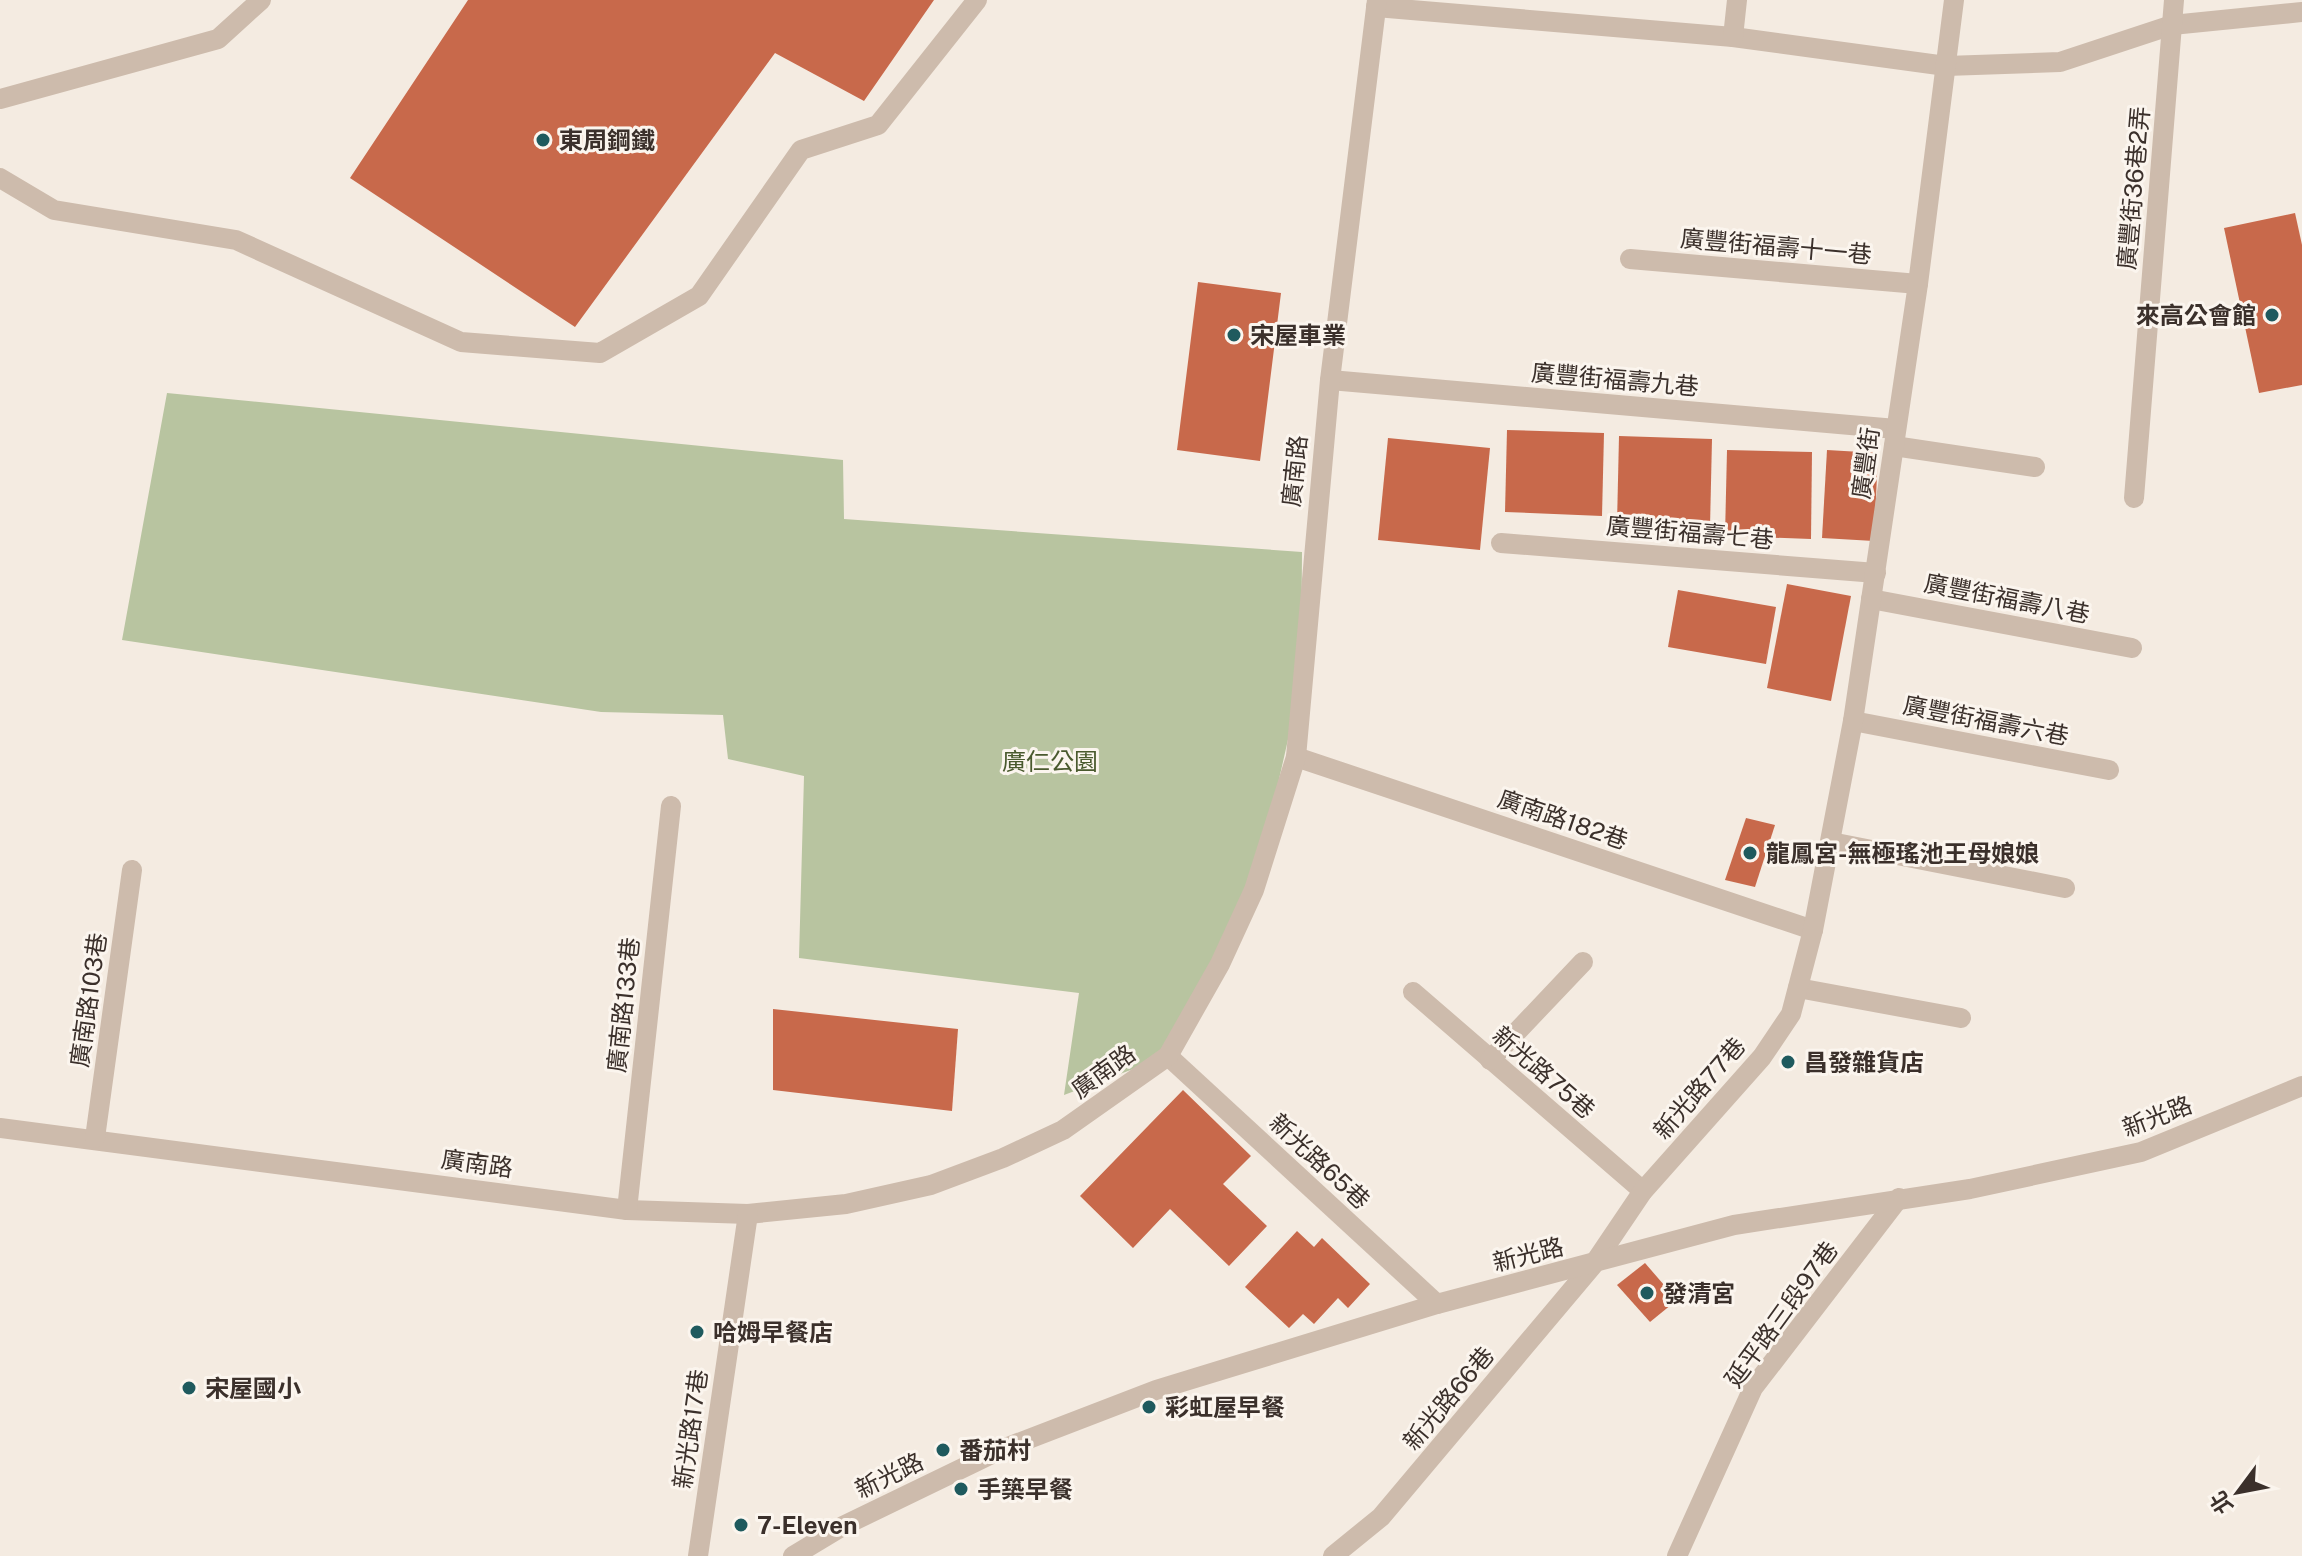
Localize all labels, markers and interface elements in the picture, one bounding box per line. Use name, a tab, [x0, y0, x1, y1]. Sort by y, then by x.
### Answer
street label: 廣豐街36巷2弄	[2112, 105, 2154, 271]
place label: 東周鋼鐵	[559, 126, 655, 154]
marker: 東周鋼鐵	[534, 131, 552, 149]
street label: 廣豐街福壽十一巷	[1679, 224, 1873, 268]
place label: 來高公會館	[2136, 301, 2256, 329]
marker: 來高公會館	[2263, 306, 2281, 324]
place label: 宋屋車業	[1250, 321, 1346, 349]
marker: 宋屋車業	[1225, 326, 1243, 344]
street label: 廣豐街福壽九巷	[1530, 358, 1700, 400]
street label: 廣豐街	[1846, 425, 1884, 501]
street label: 廣南路	[1276, 434, 1312, 508]
street label: 廣豐街福壽七巷	[1605, 511, 1775, 553]
street label: 廣豐街福壽八巷	[1922, 568, 2092, 628]
street label: 廣豐街福壽六巷	[1901, 690, 2071, 750]
park label: 廣仁公園	[1002, 747, 1098, 775]
street label: 廣南路182巷	[1494, 784, 1632, 854]
place label: 龍鳳宮-無極瑤池王母娘娘	[1766, 839, 2039, 867]
marker: 龍鳳宮-無極瑤池王母娘娘	[1741, 844, 1759, 862]
street label: 廣南路103巷	[65, 931, 111, 1069]
street label: 廣南路133巷	[602, 936, 644, 1074]
street label: 新光路75巷	[1487, 1020, 1601, 1124]
street label: 新光路77巷	[1647, 1032, 1751, 1144]
street label: 廣南路	[1066, 1039, 1140, 1103]
place label: 昌發雜貨店	[1804, 1048, 1924, 1076]
marker: 昌發雜貨店	[1779, 1053, 1797, 1071]
street label: 新光路	[2118, 1090, 2196, 1142]
street label: 新光路65巷	[1264, 1108, 1376, 1214]
street label: 廣南路	[439, 1144, 515, 1182]
street label: 新光路	[1490, 1232, 1566, 1276]
street label: 延平路三段97巷	[1719, 1236, 1843, 1392]
place label: 發清宮	[1663, 1279, 1735, 1307]
marker: 發清宮	[1638, 1284, 1656, 1302]
place label: 哈姆早餐店	[713, 1318, 833, 1346]
marker: 哈姆早餐店	[688, 1323, 706, 1341]
street label: 新光路66巷	[1397, 1341, 1499, 1455]
street label: 新光路17巷	[668, 1368, 712, 1490]
place label: 宋屋國小	[205, 1374, 301, 1402]
marker: 宋屋國小	[180, 1379, 198, 1397]
place label: 彩虹屋早餐	[1165, 1393, 1285, 1421]
marker: 彩虹屋早餐	[1140, 1398, 1158, 1416]
place label: 番茄村	[959, 1436, 1031, 1464]
marker: 番茄村	[934, 1441, 952, 1459]
street label: 新光路	[851, 1447, 927, 1503]
north arrow	[2198, 1452, 2278, 1532]
place label: 手築早餐	[977, 1475, 1073, 1503]
marker: 手築早餐	[952, 1480, 970, 1498]
text: 北	[2204, 1486, 2238, 1519]
place label: 7-Eleven	[757, 1511, 857, 1539]
marker: 7-Eleven	[732, 1516, 750, 1534]

